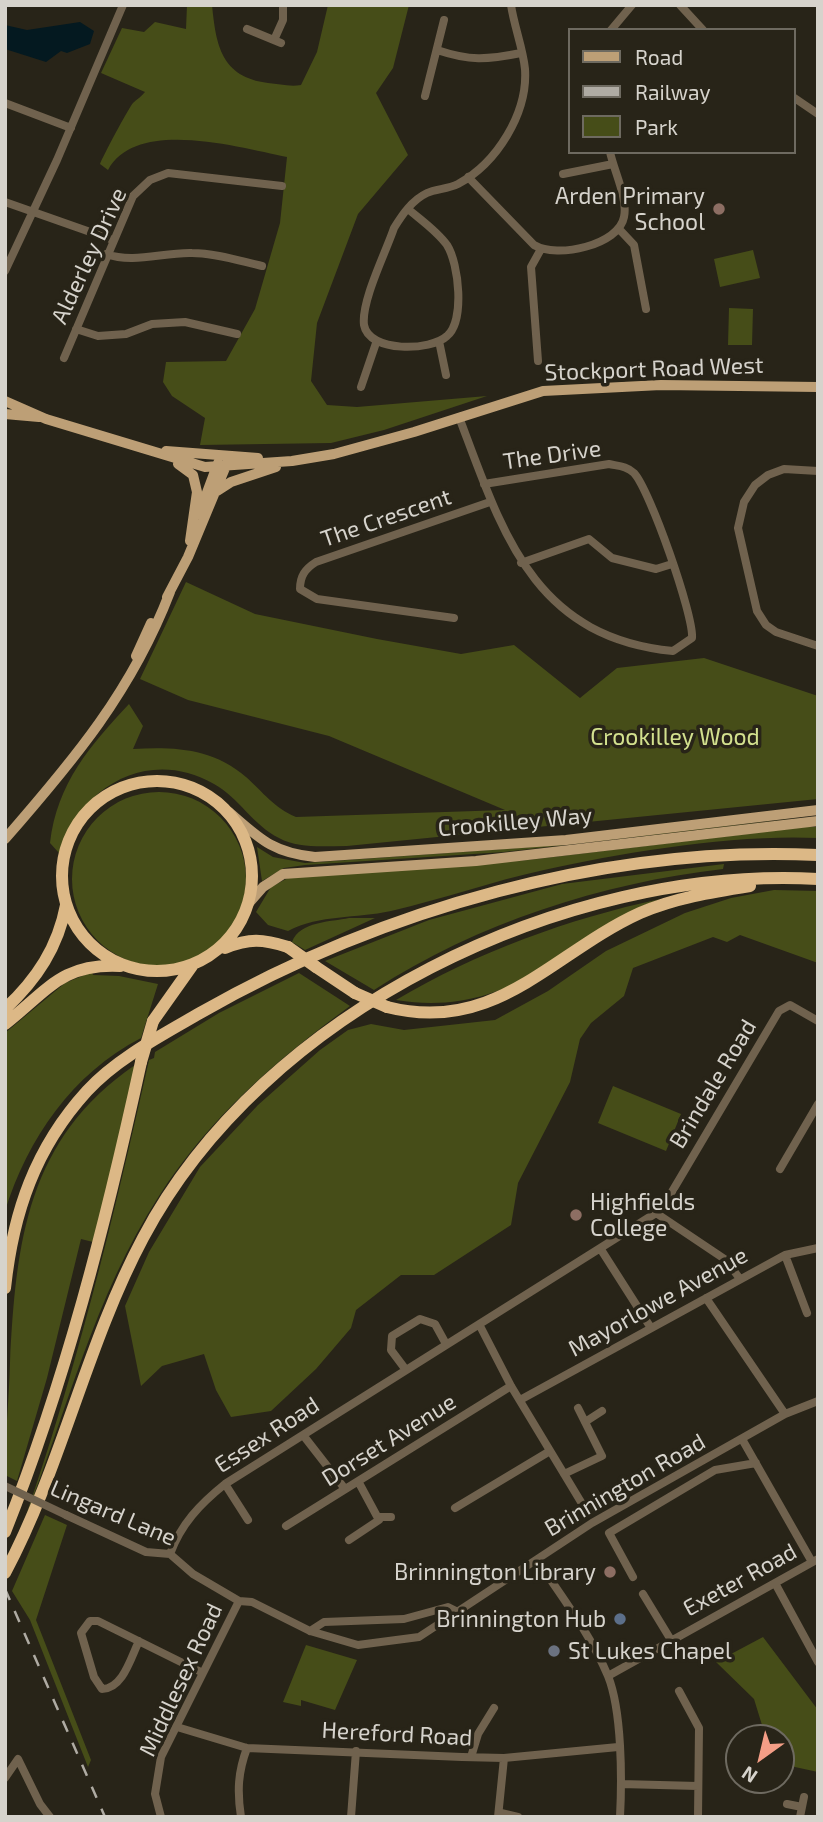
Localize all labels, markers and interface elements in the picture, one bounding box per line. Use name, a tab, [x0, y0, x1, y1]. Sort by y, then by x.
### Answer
legend	[568, 28, 795, 154]
text: Road	[635, 44, 683, 69]
text: Railway	[635, 79, 711, 104]
text: Park	[635, 114, 678, 139]
place label: Arden Primary School	[555, 182, 705, 236]
street label: Alderley Drive	[45, 184, 133, 328]
marker: Arden Primary School	[711, 201, 727, 217]
street label: Stockport Road West	[544, 351, 764, 387]
street label: The Drive	[501, 434, 603, 476]
street label: The Crescent	[317, 483, 455, 553]
park label: Crookilley Wood	[590, 723, 760, 751]
street label: Crookilley Way	[437, 801, 593, 843]
street label: Brindale Road	[664, 1014, 762, 1154]
place label: Highfields College	[590, 1188, 695, 1242]
marker: Highfields College	[568, 1207, 584, 1223]
street label: Mayorlowe Avenue	[564, 1241, 752, 1363]
street label: Dorset Avenue	[317, 1388, 461, 1492]
street label: Essex Road	[210, 1391, 324, 1479]
street label: Brinnington Road	[540, 1428, 710, 1542]
street label: Lingard Lane	[46, 1474, 180, 1552]
street label: Exeter Road	[678, 1537, 802, 1623]
place label: Brinnington Library	[394, 1558, 596, 1586]
marker: Brinnington Library	[602, 1564, 618, 1580]
street label: Middlesex Road	[133, 1599, 229, 1761]
place label: Brinnington Hub	[436, 1605, 606, 1633]
marker: Brinnington Hub	[612, 1611, 628, 1627]
place label: St Lukes Chapel	[568, 1637, 732, 1665]
marker: St Lukes Chapel	[546, 1643, 562, 1659]
street label: Hereford Road	[321, 1716, 473, 1752]
north arrow	[725, 1724, 795, 1794]
text: N	[737, 1762, 761, 1789]

